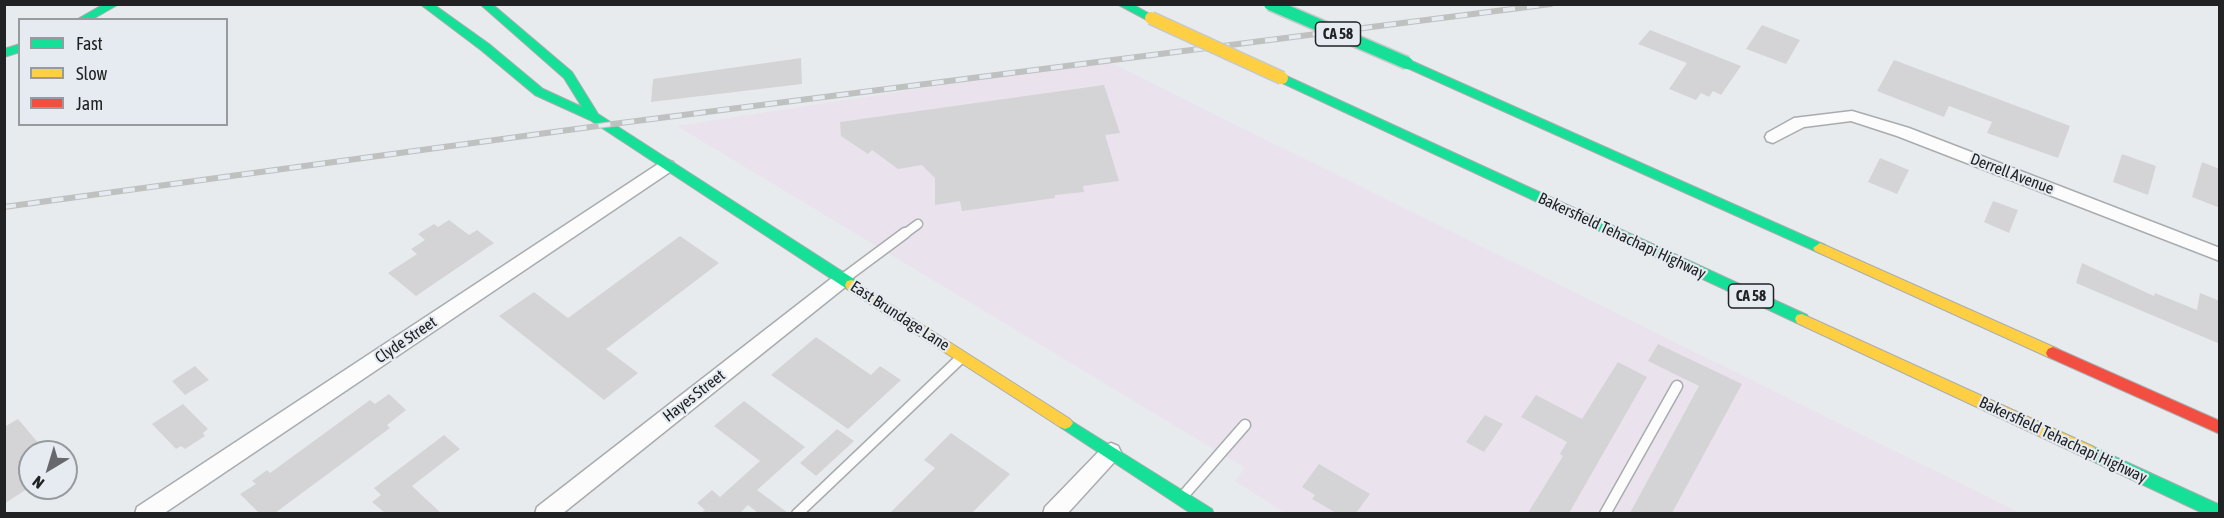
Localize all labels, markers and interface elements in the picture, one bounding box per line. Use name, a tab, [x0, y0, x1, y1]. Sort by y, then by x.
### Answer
legend	[18, 18, 228, 126]
road number: CA 58	[1316, 22, 1360, 46]
text: Fast	[76, 33, 103, 54]
text: Slow	[76, 63, 107, 84]
text: Jam	[76, 93, 103, 114]
street label: Derrell Avenue	[1968, 149, 2056, 199]
street label: Bakersfield Tehachapi Highway	[1535, 189, 1709, 283]
street label: East Brundage Lane	[847, 277, 953, 355]
road number: CA 58	[1728, 284, 1774, 308]
street label: Clyde Street	[372, 313, 440, 367]
street label: Hayes Street	[659, 366, 729, 426]
street label: Bakersfield Tehachapi Highway	[1976, 393, 2150, 487]
north arrow	[18, 440, 78, 500]
text: N	[29, 473, 47, 493]

